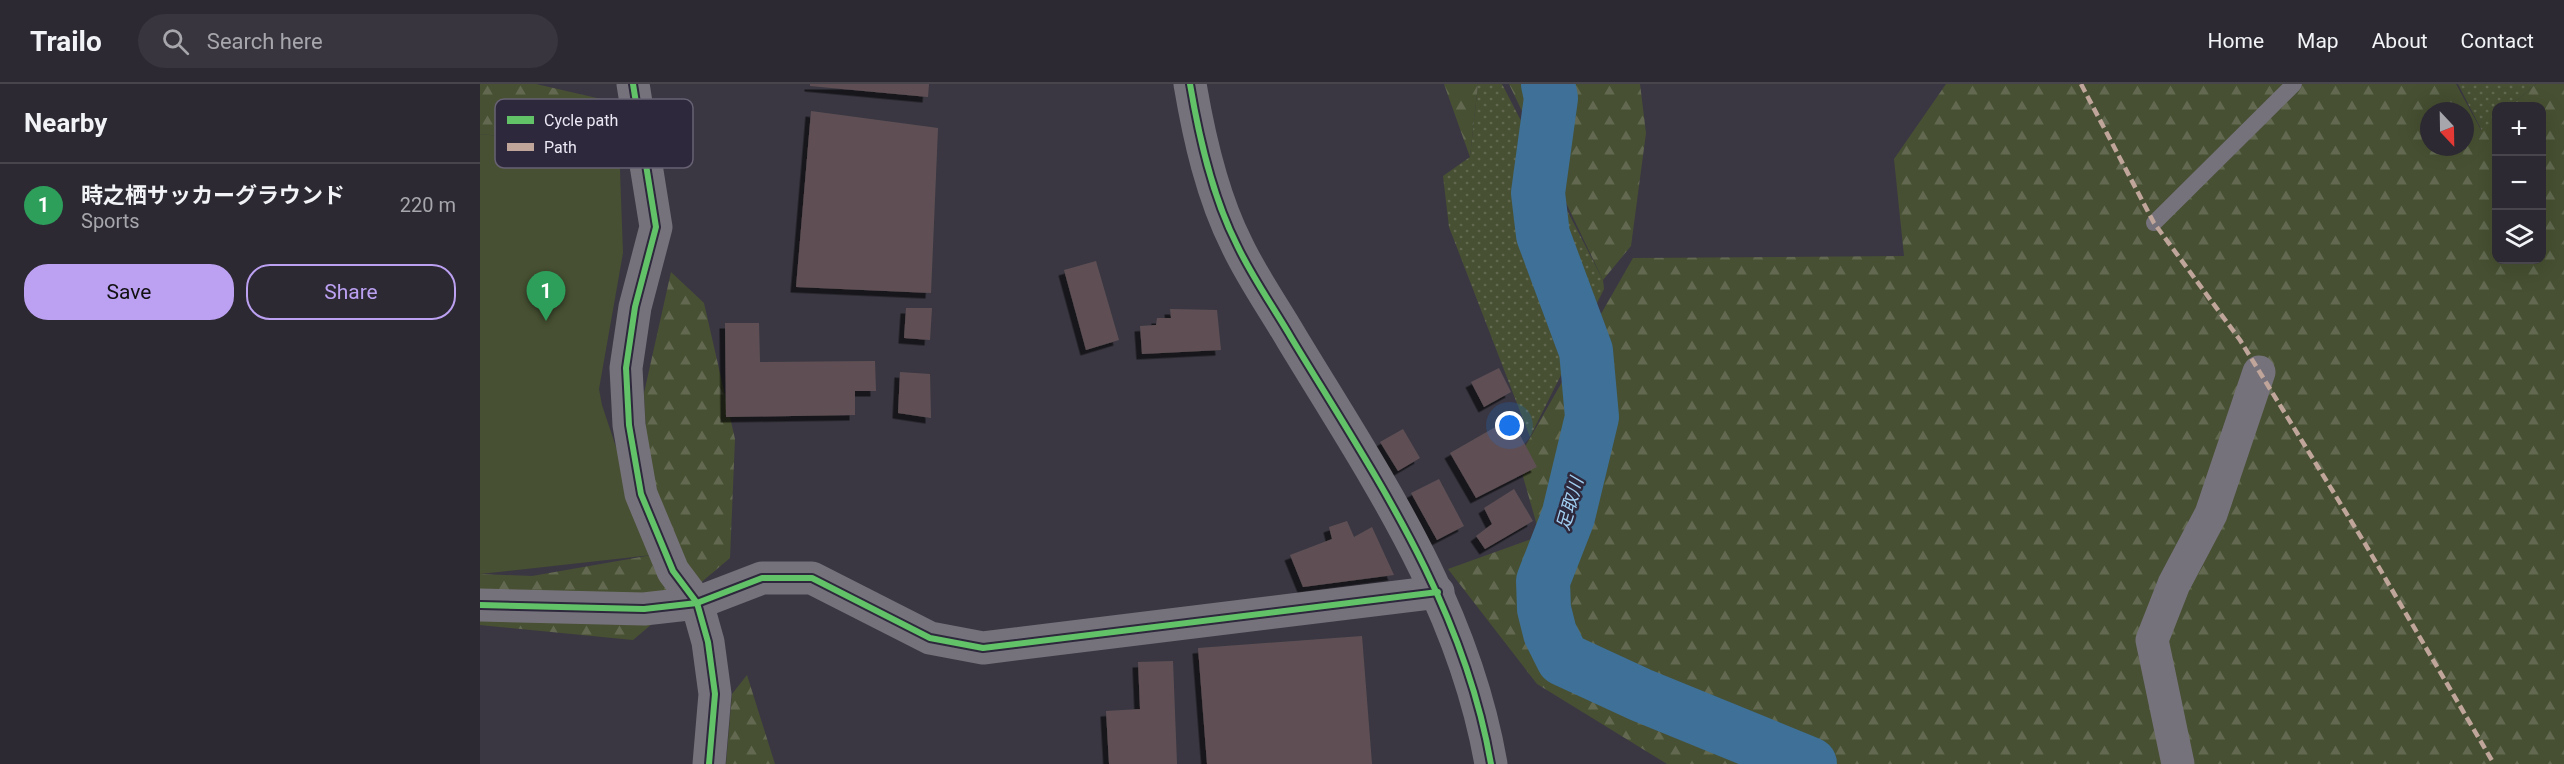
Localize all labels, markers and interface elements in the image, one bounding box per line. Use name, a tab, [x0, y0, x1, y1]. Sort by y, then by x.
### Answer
search box	[138, 14, 558, 68]
text: Trailo	[30, 25, 102, 58]
icon: search	[159, 25, 192, 58]
text: Search here	[207, 29, 323, 54]
text: Home	[2208, 29, 2264, 53]
text: Map	[2297, 29, 2339, 53]
text: About	[2372, 29, 2428, 53]
text: Contact	[2461, 29, 2534, 53]
legend	[495, 99, 693, 168]
north arrow	[2420, 102, 2474, 156]
map controls	[2492, 102, 2546, 264]
button: +	[2492, 102, 2546, 156]
text: Nearby	[24, 108, 107, 138]
text: Cycle path	[544, 111, 618, 130]
text: Path	[544, 138, 577, 157]
button: −	[2492, 156, 2546, 210]
text: 時之栖サッカーグラウンド	[81, 183, 345, 208]
text: 1	[38, 193, 49, 217]
text: 220 m	[400, 193, 456, 217]
text: Sports	[81, 209, 140, 233]
button: layers	[2492, 210, 2546, 264]
button: Save	[24, 264, 234, 320]
button: Share	[246, 264, 456, 320]
pin: 1	[526, 272, 566, 321]
your location	[1495, 411, 1524, 440]
water label: 足取川	[1552, 473, 1588, 533]

